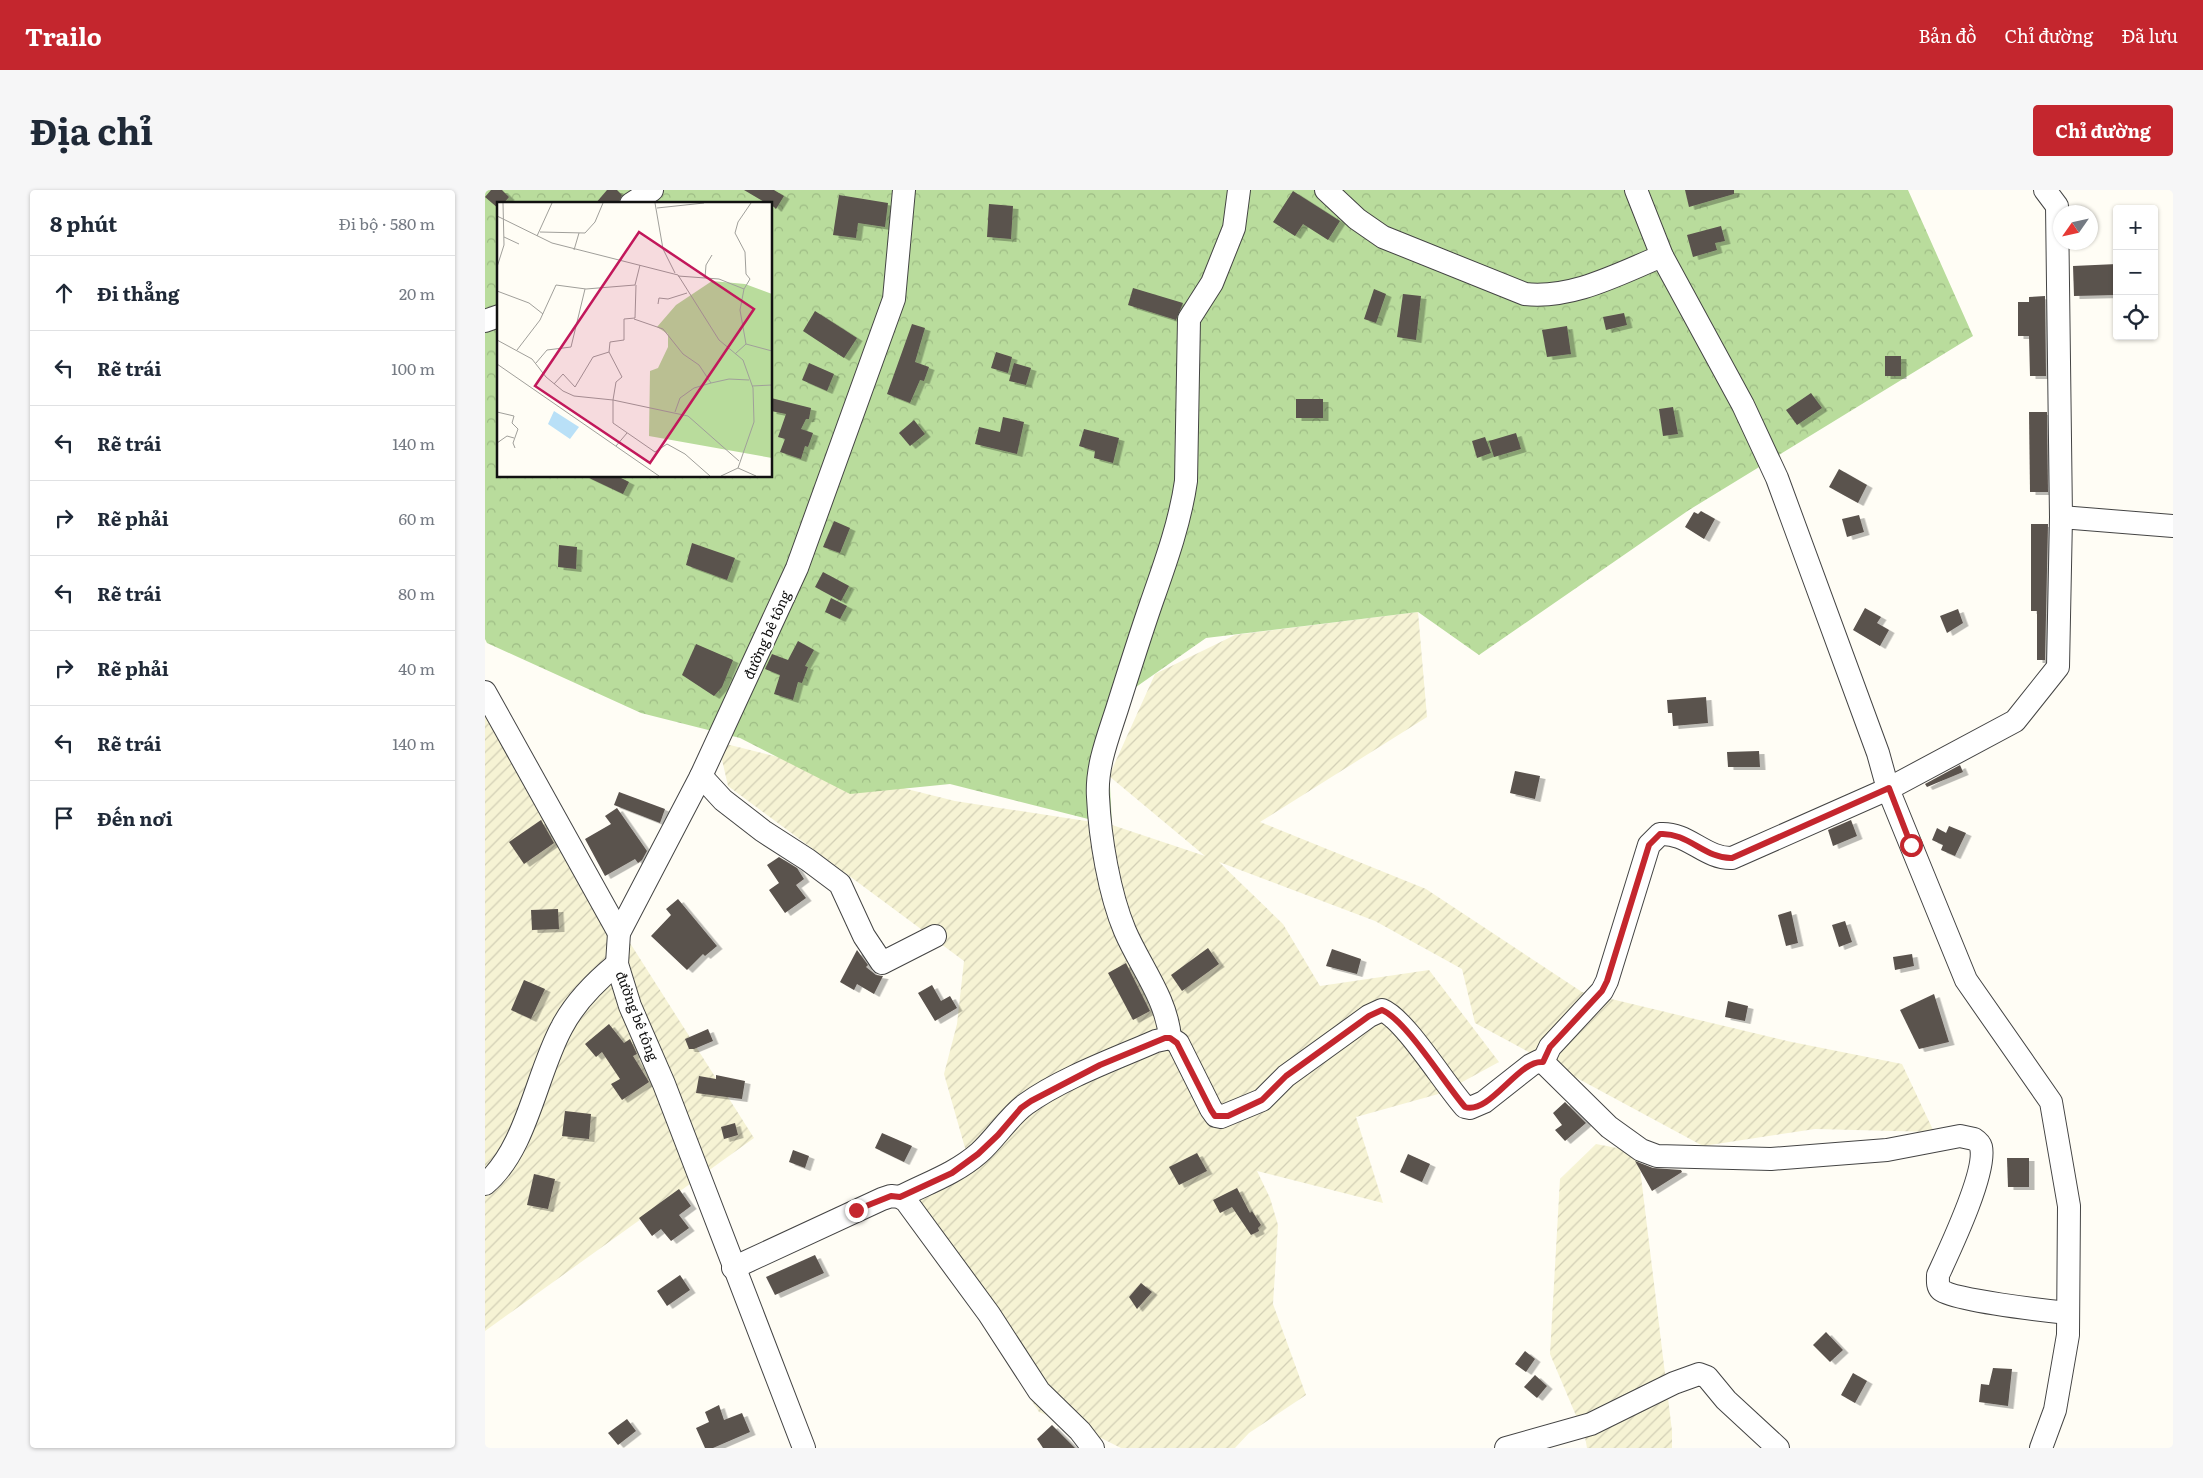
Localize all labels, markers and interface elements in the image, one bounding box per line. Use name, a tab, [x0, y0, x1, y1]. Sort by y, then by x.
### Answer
text: Trailo	[25, 18, 102, 53]
text: Bản đồ	[1918, 22, 1976, 49]
text: Chỉ đường	[2004, 22, 2093, 49]
text: Đã lưu	[2121, 22, 2178, 49]
text: Địa chỉ	[30, 104, 153, 156]
button: Chỉ đường	[2033, 105, 2173, 156]
inset map	[497, 202, 773, 478]
north arrow	[2053, 205, 2098, 250]
map controls	[2113, 205, 2158, 340]
button: +	[2113, 205, 2158, 250]
text: 8 phút	[50, 207, 117, 238]
text: Đi bộ · 580 m	[339, 211, 435, 235]
button: −	[2113, 250, 2158, 295]
icon: ahead	[50, 279, 78, 307]
text: Đi thẳng	[97, 279, 180, 307]
text: 20 m	[399, 281, 435, 305]
button: locate	[2113, 295, 2158, 340]
icon: left	[50, 354, 78, 382]
text: Rẽ trái	[97, 354, 162, 382]
text: 100 m	[391, 356, 435, 380]
icon: left	[50, 429, 78, 457]
text: Rẽ trái	[97, 429, 162, 457]
text: 140 m	[392, 431, 435, 455]
icon: right	[50, 504, 78, 532]
text: Rẽ phải	[97, 504, 169, 532]
text: 60 m	[398, 506, 435, 530]
icon: left	[50, 579, 78, 607]
text: Rẽ trái	[97, 579, 162, 607]
text: 80 m	[398, 581, 435, 605]
street label: đường bê tông	[738, 587, 795, 682]
icon: right	[50, 654, 78, 682]
text: Rẽ phải	[97, 654, 169, 682]
text: 40 m	[398, 656, 435, 680]
icon: left	[50, 729, 78, 757]
text: Rẽ trái	[97, 729, 162, 757]
text: 140 m	[392, 731, 435, 755]
icon: arrive	[50, 804, 78, 832]
text: Đến nơi	[97, 804, 173, 832]
route start	[1900, 834, 1923, 857]
street label: đường bê tông	[612, 968, 664, 1064]
route end	[845, 1199, 868, 1222]

